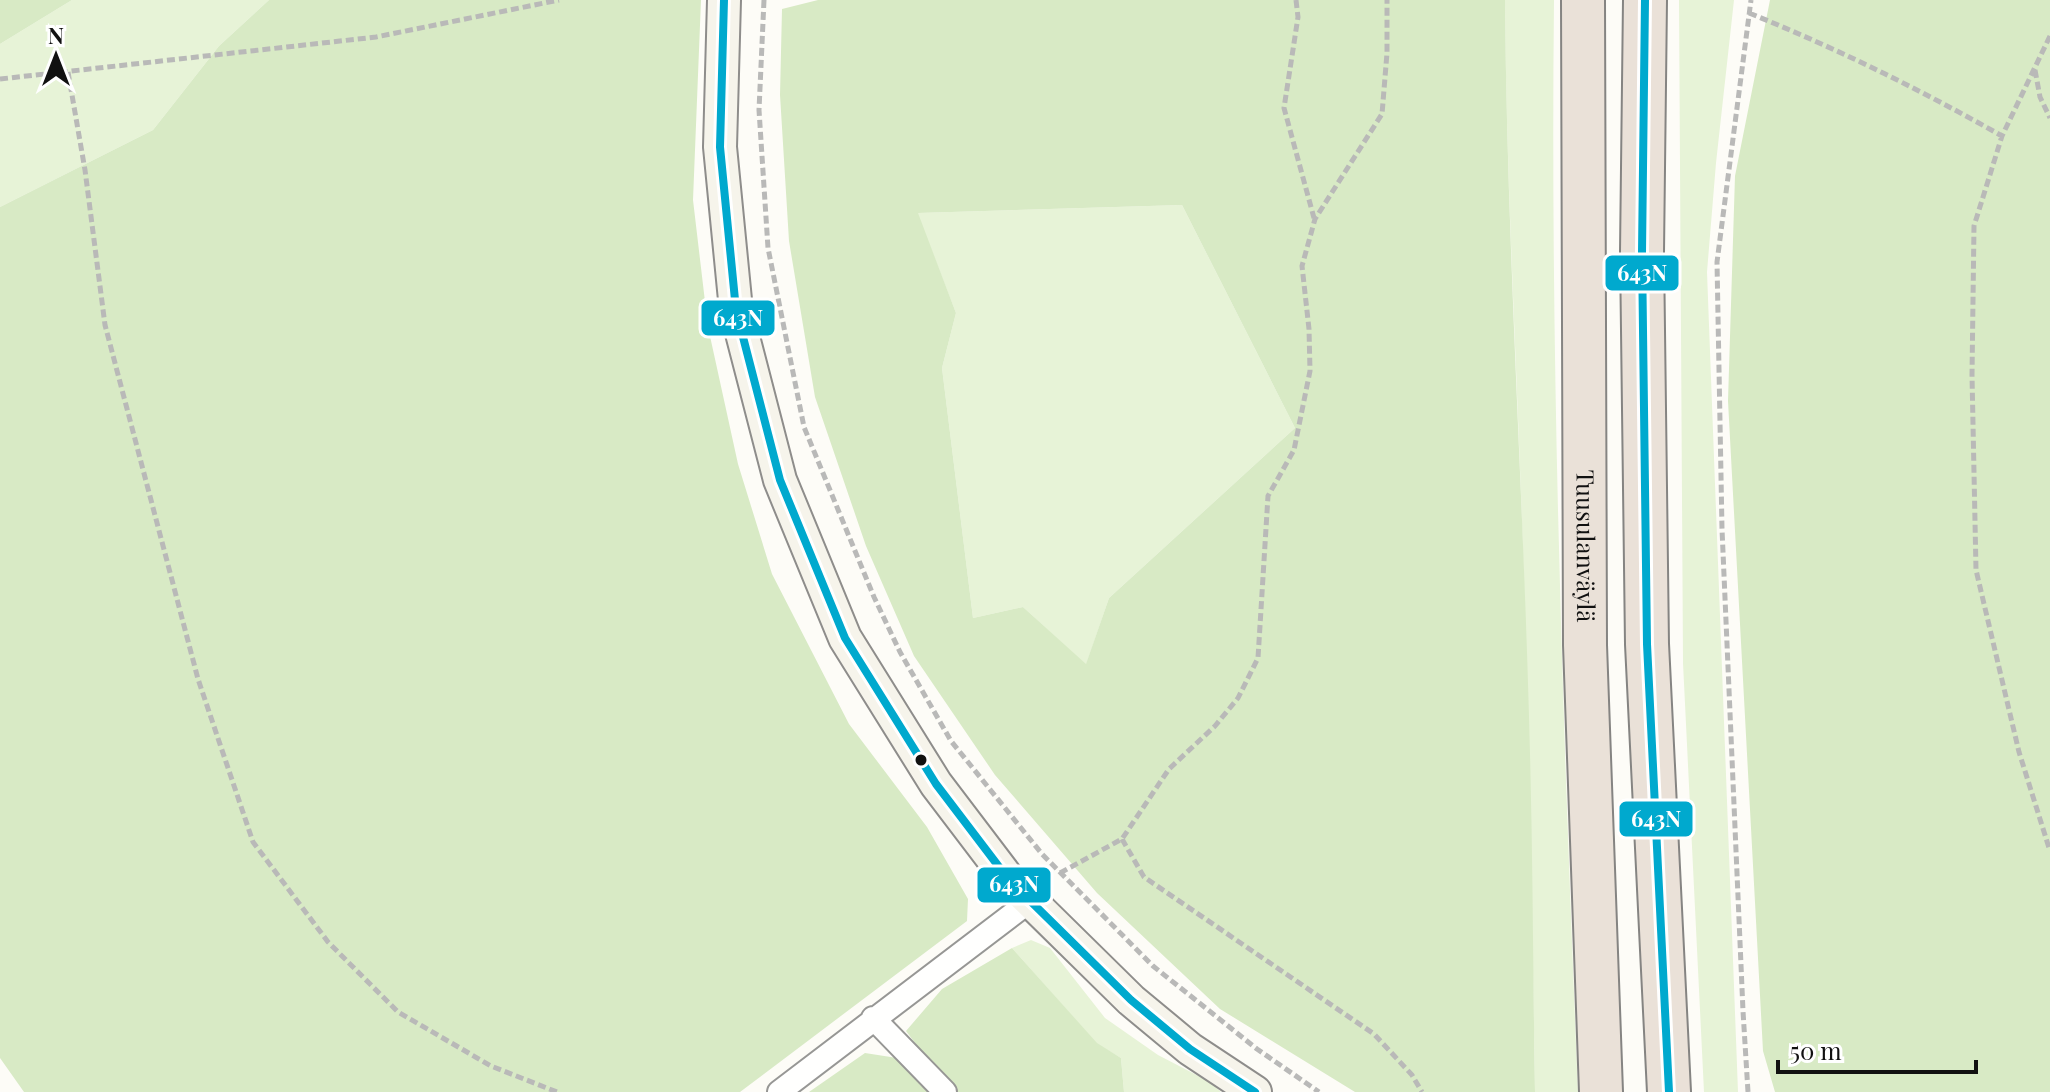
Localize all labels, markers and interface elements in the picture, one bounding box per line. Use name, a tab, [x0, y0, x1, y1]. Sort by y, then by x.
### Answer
north arrow	[16, 16, 96, 96]
text: N	[48, 20, 64, 50]
line badge: 643N	[1604, 254, 1680, 292]
text: 643N	[1617, 257, 1667, 287]
line badge: 643N	[700, 299, 776, 337]
text: 643N	[713, 302, 763, 332]
street label: Tuusulanväylä	[1570, 470, 1603, 622]
unlabelled marker	[913, 752, 929, 768]
line badge: 643N	[1618, 800, 1694, 838]
text: 643N	[1631, 803, 1681, 833]
line badge: 643N	[976, 866, 1052, 904]
text: 643N	[989, 868, 1039, 898]
scale bar	[1778, 1024, 1976, 1074]
text: 50 m	[1790, 1034, 1842, 1066]

